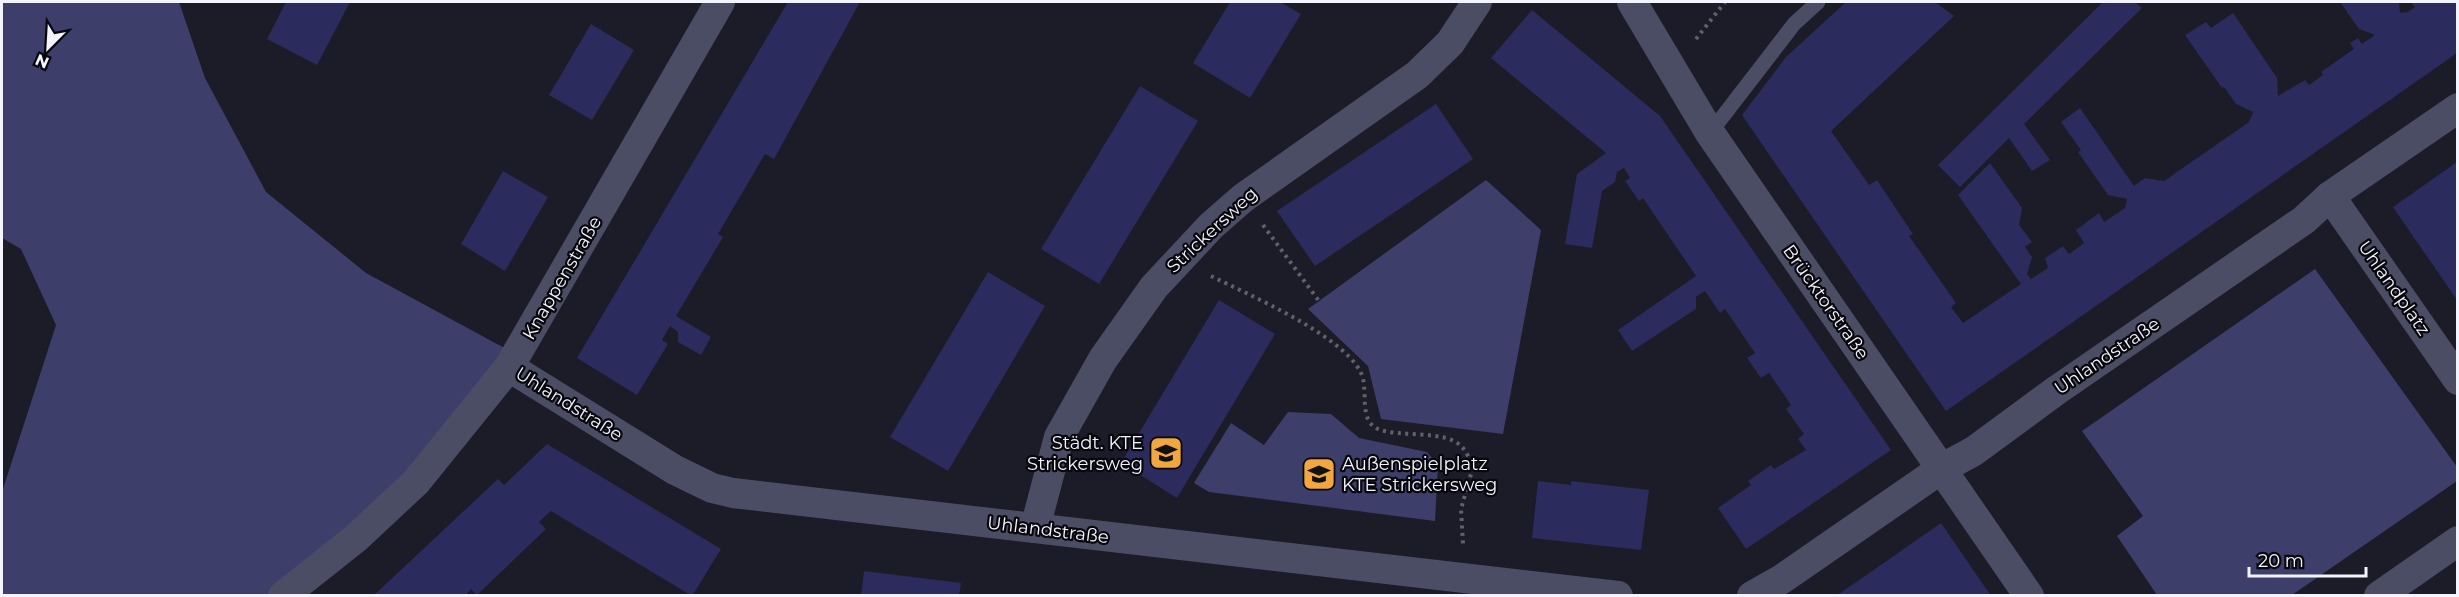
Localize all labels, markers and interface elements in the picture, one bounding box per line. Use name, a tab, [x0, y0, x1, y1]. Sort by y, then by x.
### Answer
north arrow	[18, 18, 78, 78]
text: N	[32, 50, 52, 73]
street label: Strickersweg	[1162, 182, 1262, 278]
street label: Knappenstraße	[518, 212, 606, 344]
street label: Uhlandplatz	[2353, 236, 2435, 340]
street label: Brücktorstraße	[1778, 240, 1874, 364]
street label: Uhlandstraße	[2050, 313, 2164, 399]
street label: Uhlandstraße	[511, 362, 627, 446]
place label: Städt. KTE Strickersweg	[1027, 432, 1143, 475]
school or university icon: Städt. KTE Strickersweg	[1148, 435, 1184, 471]
place label: Außenspielplatz KTE Strickersweg	[1342, 453, 1497, 496]
school or university icon: Außenspielplatz KTE Strickersweg	[1301, 456, 1337, 492]
street label: Uhlandstraße	[986, 512, 1110, 548]
scale bar	[2249, 540, 2366, 578]
text: 20 m	[2258, 550, 2304, 572]

